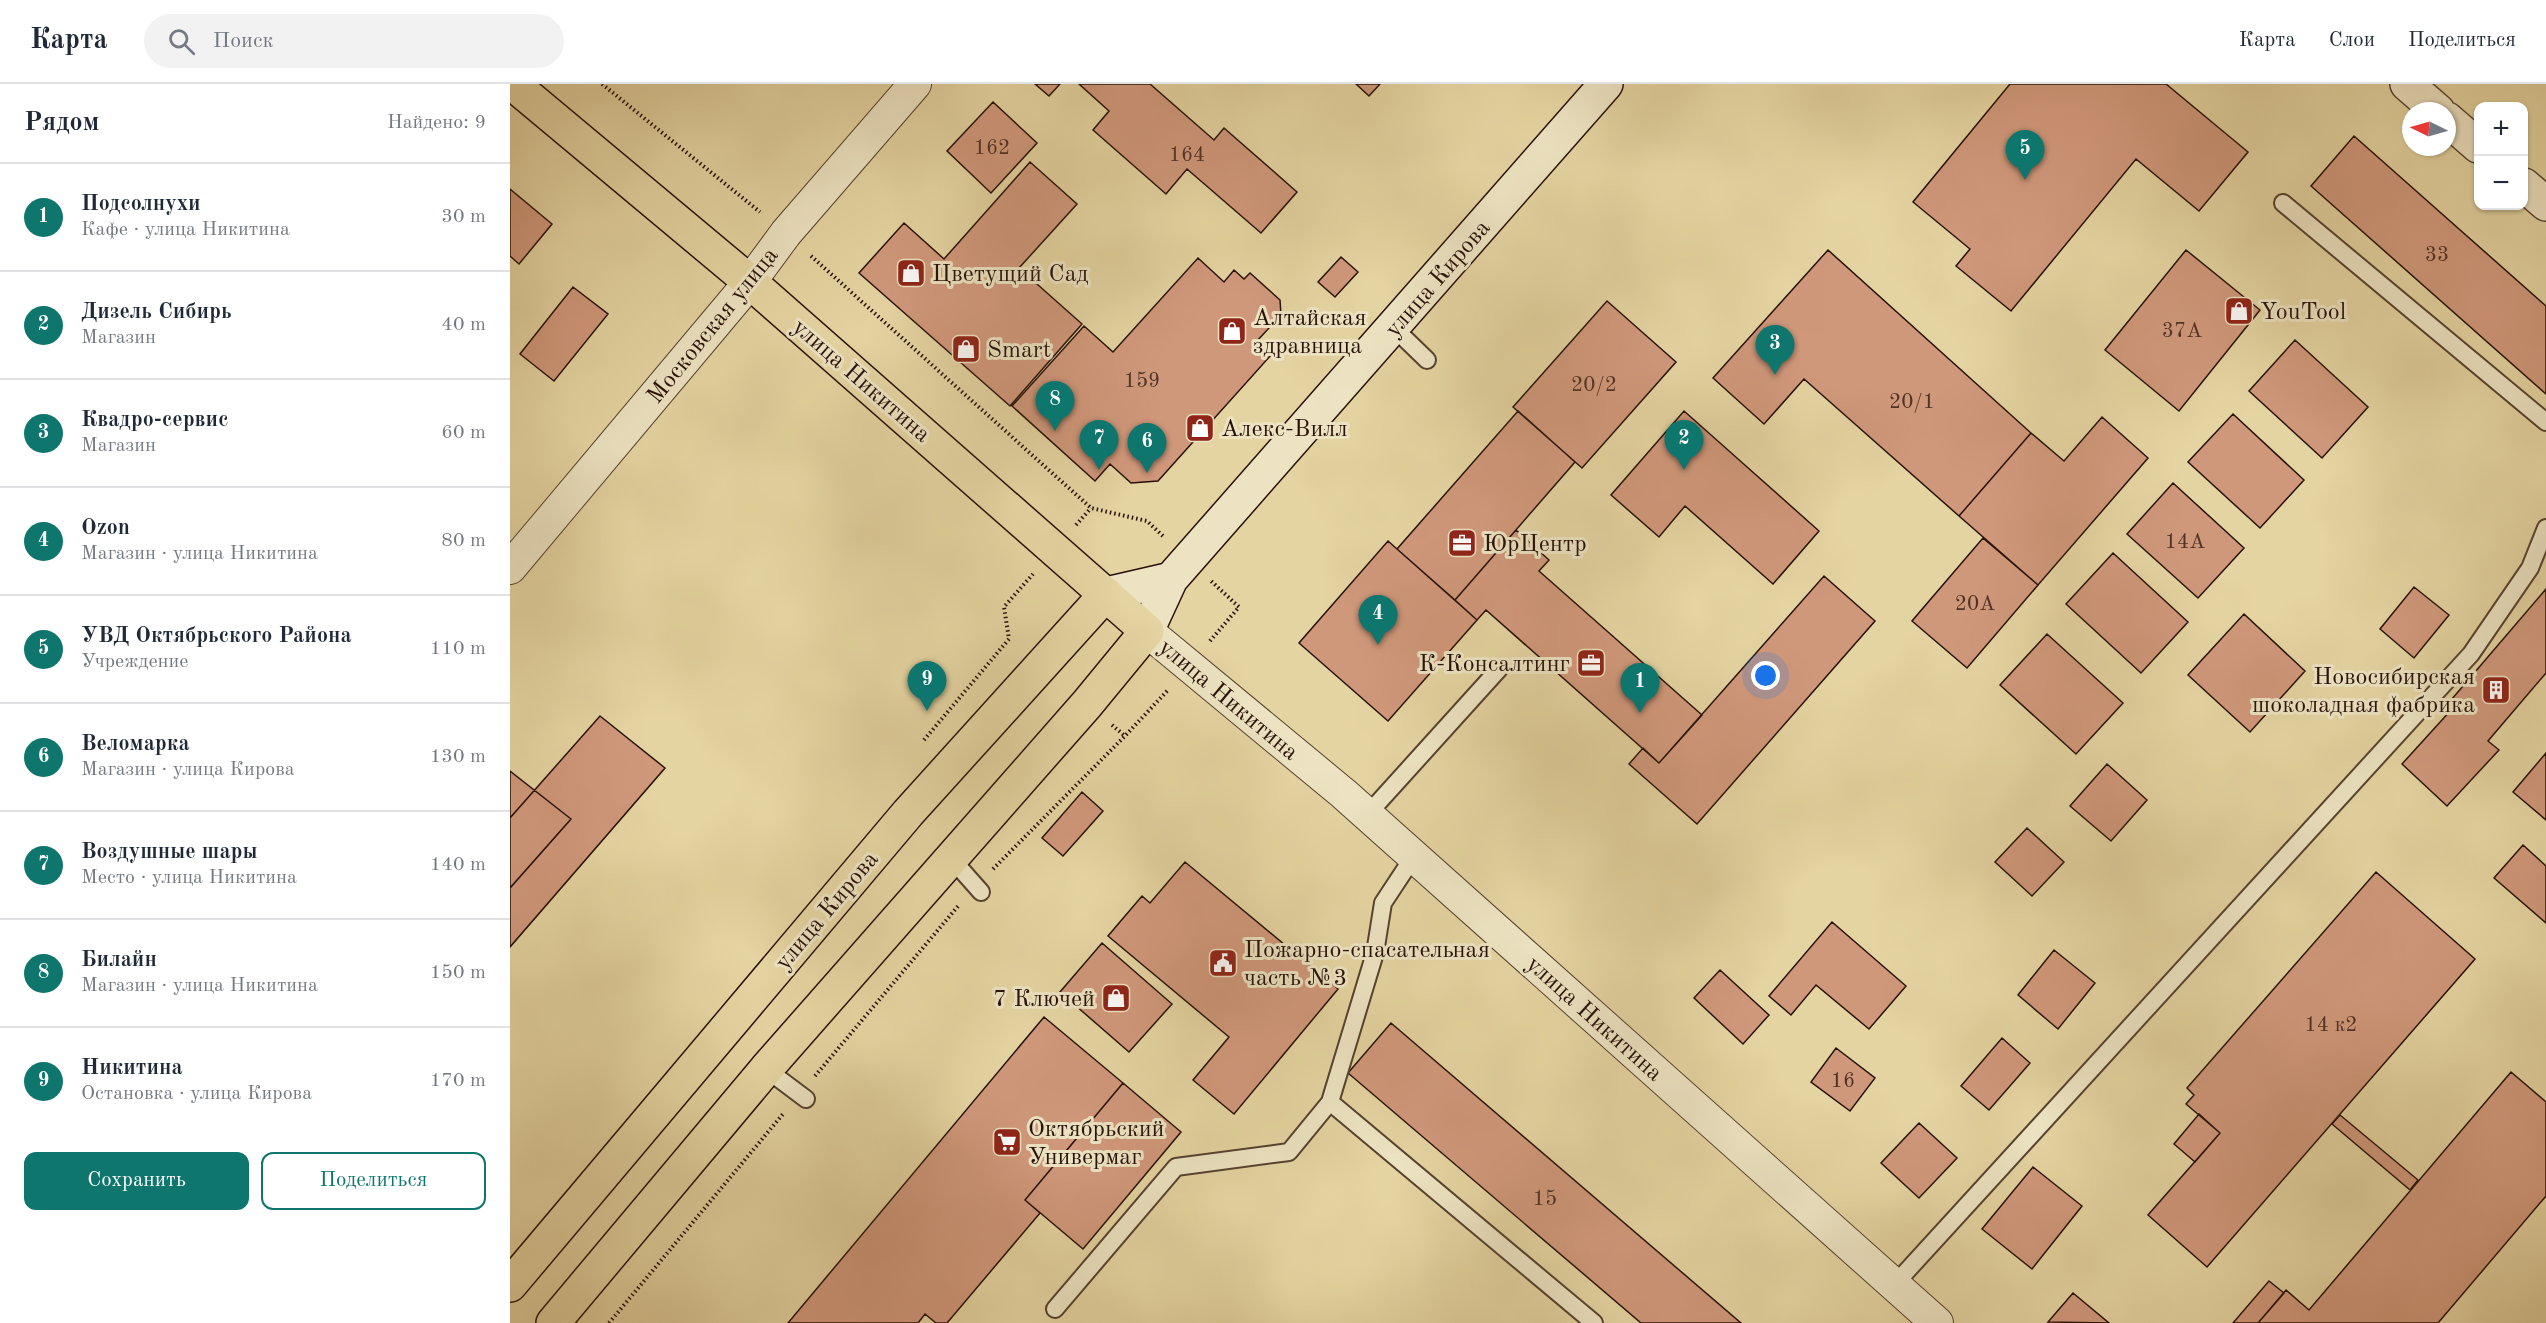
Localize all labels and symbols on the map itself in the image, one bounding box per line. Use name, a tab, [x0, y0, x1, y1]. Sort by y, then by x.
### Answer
north arrow	[2402, 102, 2456, 156]
pin: 5	[2006, 130, 2044, 180]
house number: 162	[974, 138, 1010, 159]
house number: 164	[1169, 145, 1205, 166]
street label: улица Кирова	[1381, 216, 1496, 342]
street label: Московская улица	[644, 244, 784, 409]
house number: 33	[2425, 245, 2449, 266]
shop icon: Цветущий Сад	[895, 257, 927, 289]
place label: Цветущий Сад	[932, 263, 1089, 287]
shop icon: YouTool	[2223, 295, 2255, 327]
place label: YouTool	[2260, 301, 2346, 325]
place label: Алтайская здравница	[1253, 307, 1366, 359]
street label: улица Никитина	[787, 315, 934, 448]
shop icon: Алтайская здравница	[1216, 315, 1248, 347]
house number: 37А	[2162, 321, 2202, 342]
pin: 3	[1756, 326, 1794, 375]
shop icon: Smart	[950, 333, 982, 365]
place label: Smart	[987, 339, 1051, 363]
house number: 159	[1124, 371, 1160, 392]
house number: 20/2	[1571, 375, 1617, 396]
pin: 8	[1036, 382, 1074, 431]
house number: 20/1	[1889, 392, 1935, 413]
shop icon: Алекс-Вилл	[1184, 412, 1216, 444]
place label: Алекс-Вилл	[1221, 418, 1348, 442]
pin: 7	[1080, 420, 1118, 470]
pin: 2	[1664, 420, 1704, 470]
pin: 6	[1128, 424, 1166, 473]
office icon: ЮрЦентр	[1446, 527, 1478, 559]
house number: 14А	[2165, 532, 2205, 553]
place label: ЮрЦентр	[1483, 533, 1587, 557]
house number: 20А	[1955, 594, 1995, 615]
pin: 4	[1358, 596, 1398, 645]
street label: улица Никитина	[1153, 635, 1302, 766]
office icon: К-Консалтинг	[1575, 647, 1607, 679]
place label: К-Консалтинг	[1419, 653, 1570, 677]
your location	[1751, 661, 1780, 690]
pin: 9	[908, 662, 946, 711]
pin: 1	[1620, 664, 1660, 713]
place label: Новосибирская шоколадная фабрика	[2252, 666, 2475, 718]
building icon: Новосибирская шоколадная фабрика	[2480, 674, 2512, 706]
street label: улица Кирова	[771, 847, 884, 975]
place label: Пожарно-спасательная часть №3	[1244, 939, 1490, 991]
public building icon: Пожарно-спасательная часть №3	[1207, 947, 1239, 979]
street label: улица Никитина	[1521, 952, 1667, 1087]
shop icon: 7 Ключей	[1100, 982, 1132, 1014]
place label: 7 Ключей	[993, 988, 1095, 1012]
house number: 14 к2	[2305, 1015, 2357, 1036]
house number: 16	[1831, 1071, 1855, 1092]
place label: Октябрьский Универмаг	[1028, 1118, 1165, 1170]
supermarket icon: Октябрьский Универмаг	[991, 1126, 1023, 1158]
house number: 15	[1533, 1189, 1557, 1210]

